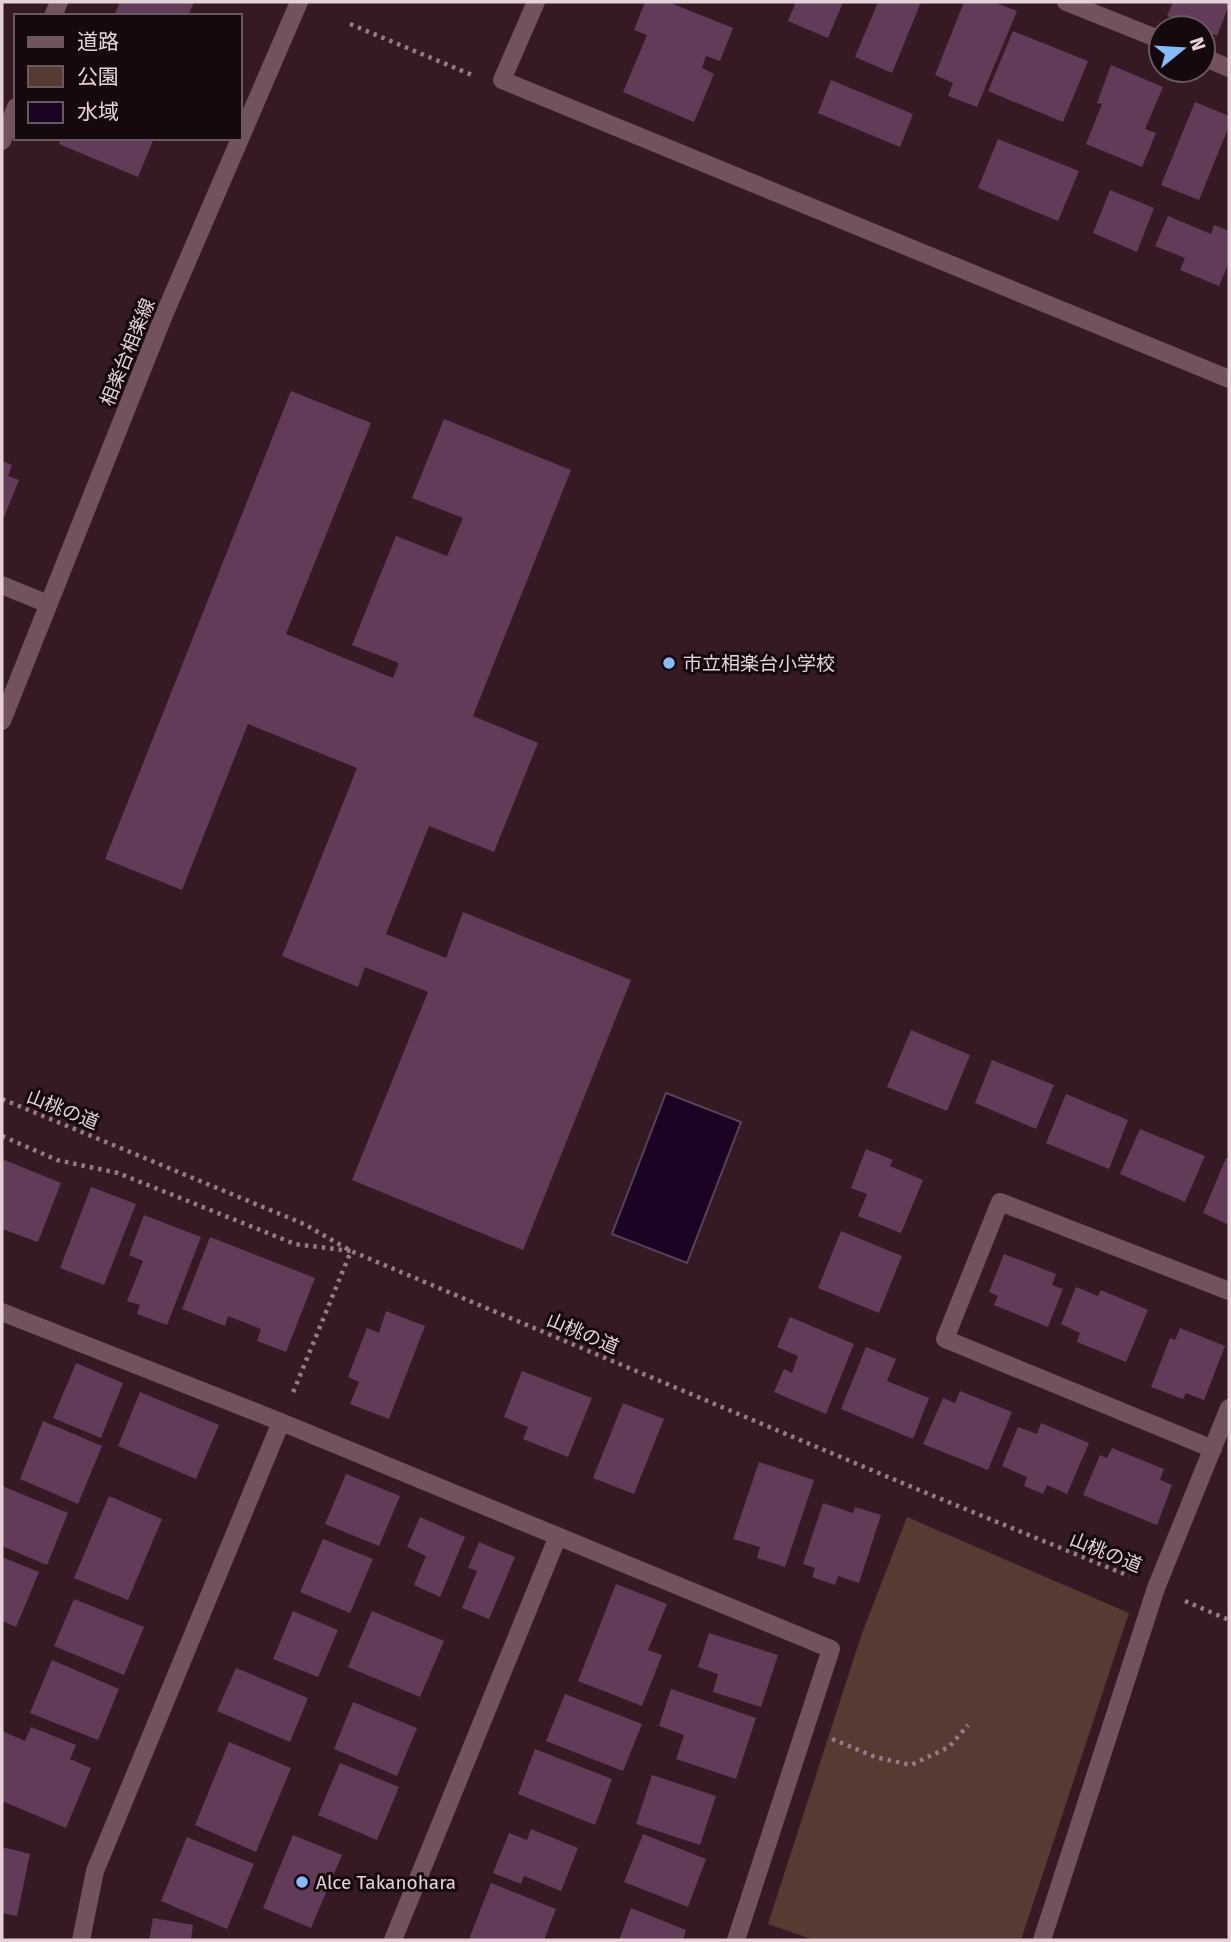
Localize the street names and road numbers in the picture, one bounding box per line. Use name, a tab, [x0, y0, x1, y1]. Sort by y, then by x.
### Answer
street label: 相楽台相楽線	[95, 295, 159, 409]
street label: 山桃の道	[23, 1085, 102, 1134]
street label: 山桃の道	[543, 1308, 622, 1359]
street label: 山桃の道	[1066, 1528, 1145, 1577]

